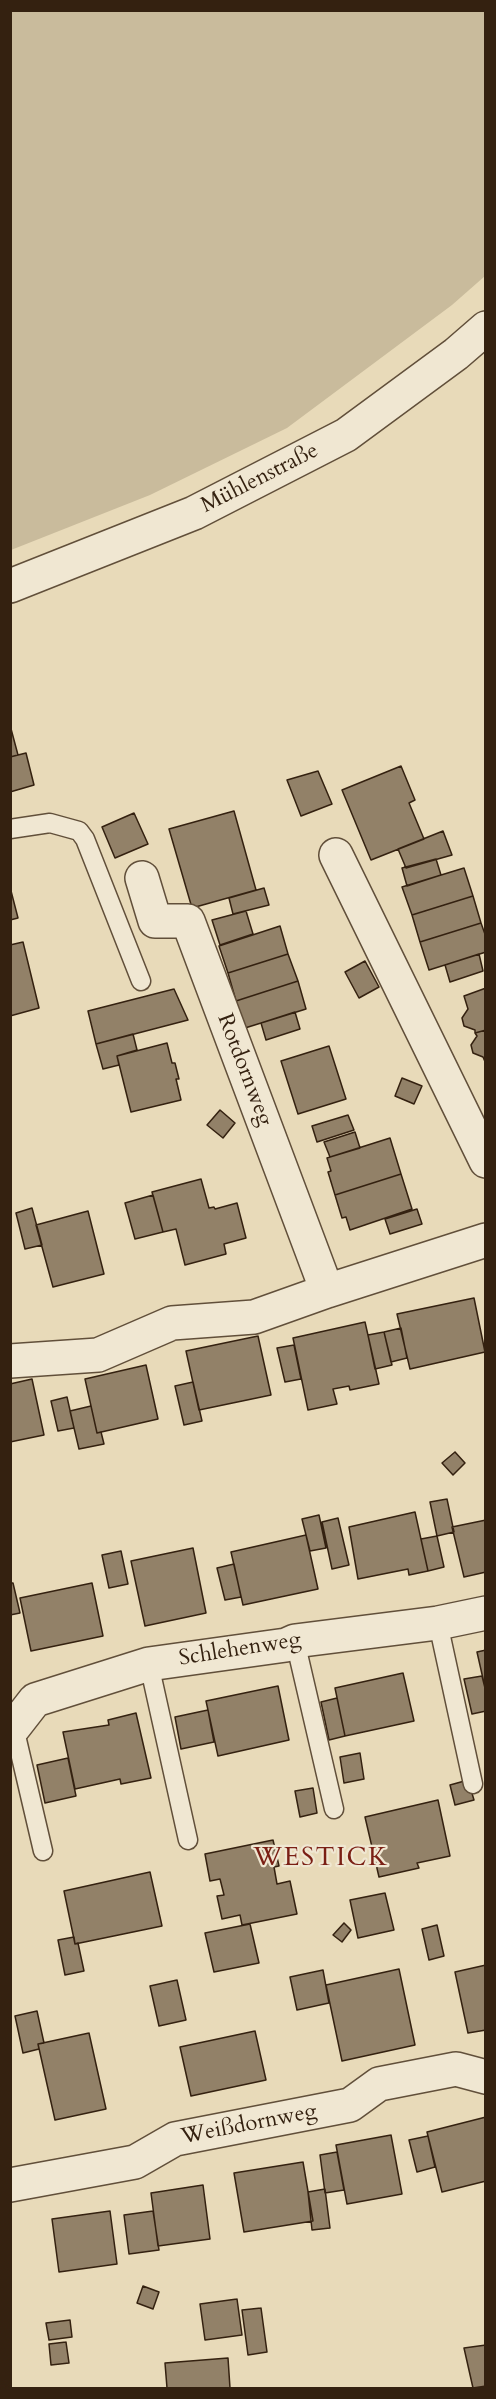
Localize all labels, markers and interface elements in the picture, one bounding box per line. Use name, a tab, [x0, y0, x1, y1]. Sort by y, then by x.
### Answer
street label: Mühlenstraße	[197, 438, 323, 520]
street label: Rotdornweg	[211, 1010, 277, 1130]
street label: Schlehenweg	[177, 1627, 303, 1673]
district label: WESTICK	[253, 1843, 389, 1875]
street label: Weißdornweg	[179, 2099, 319, 2151]

